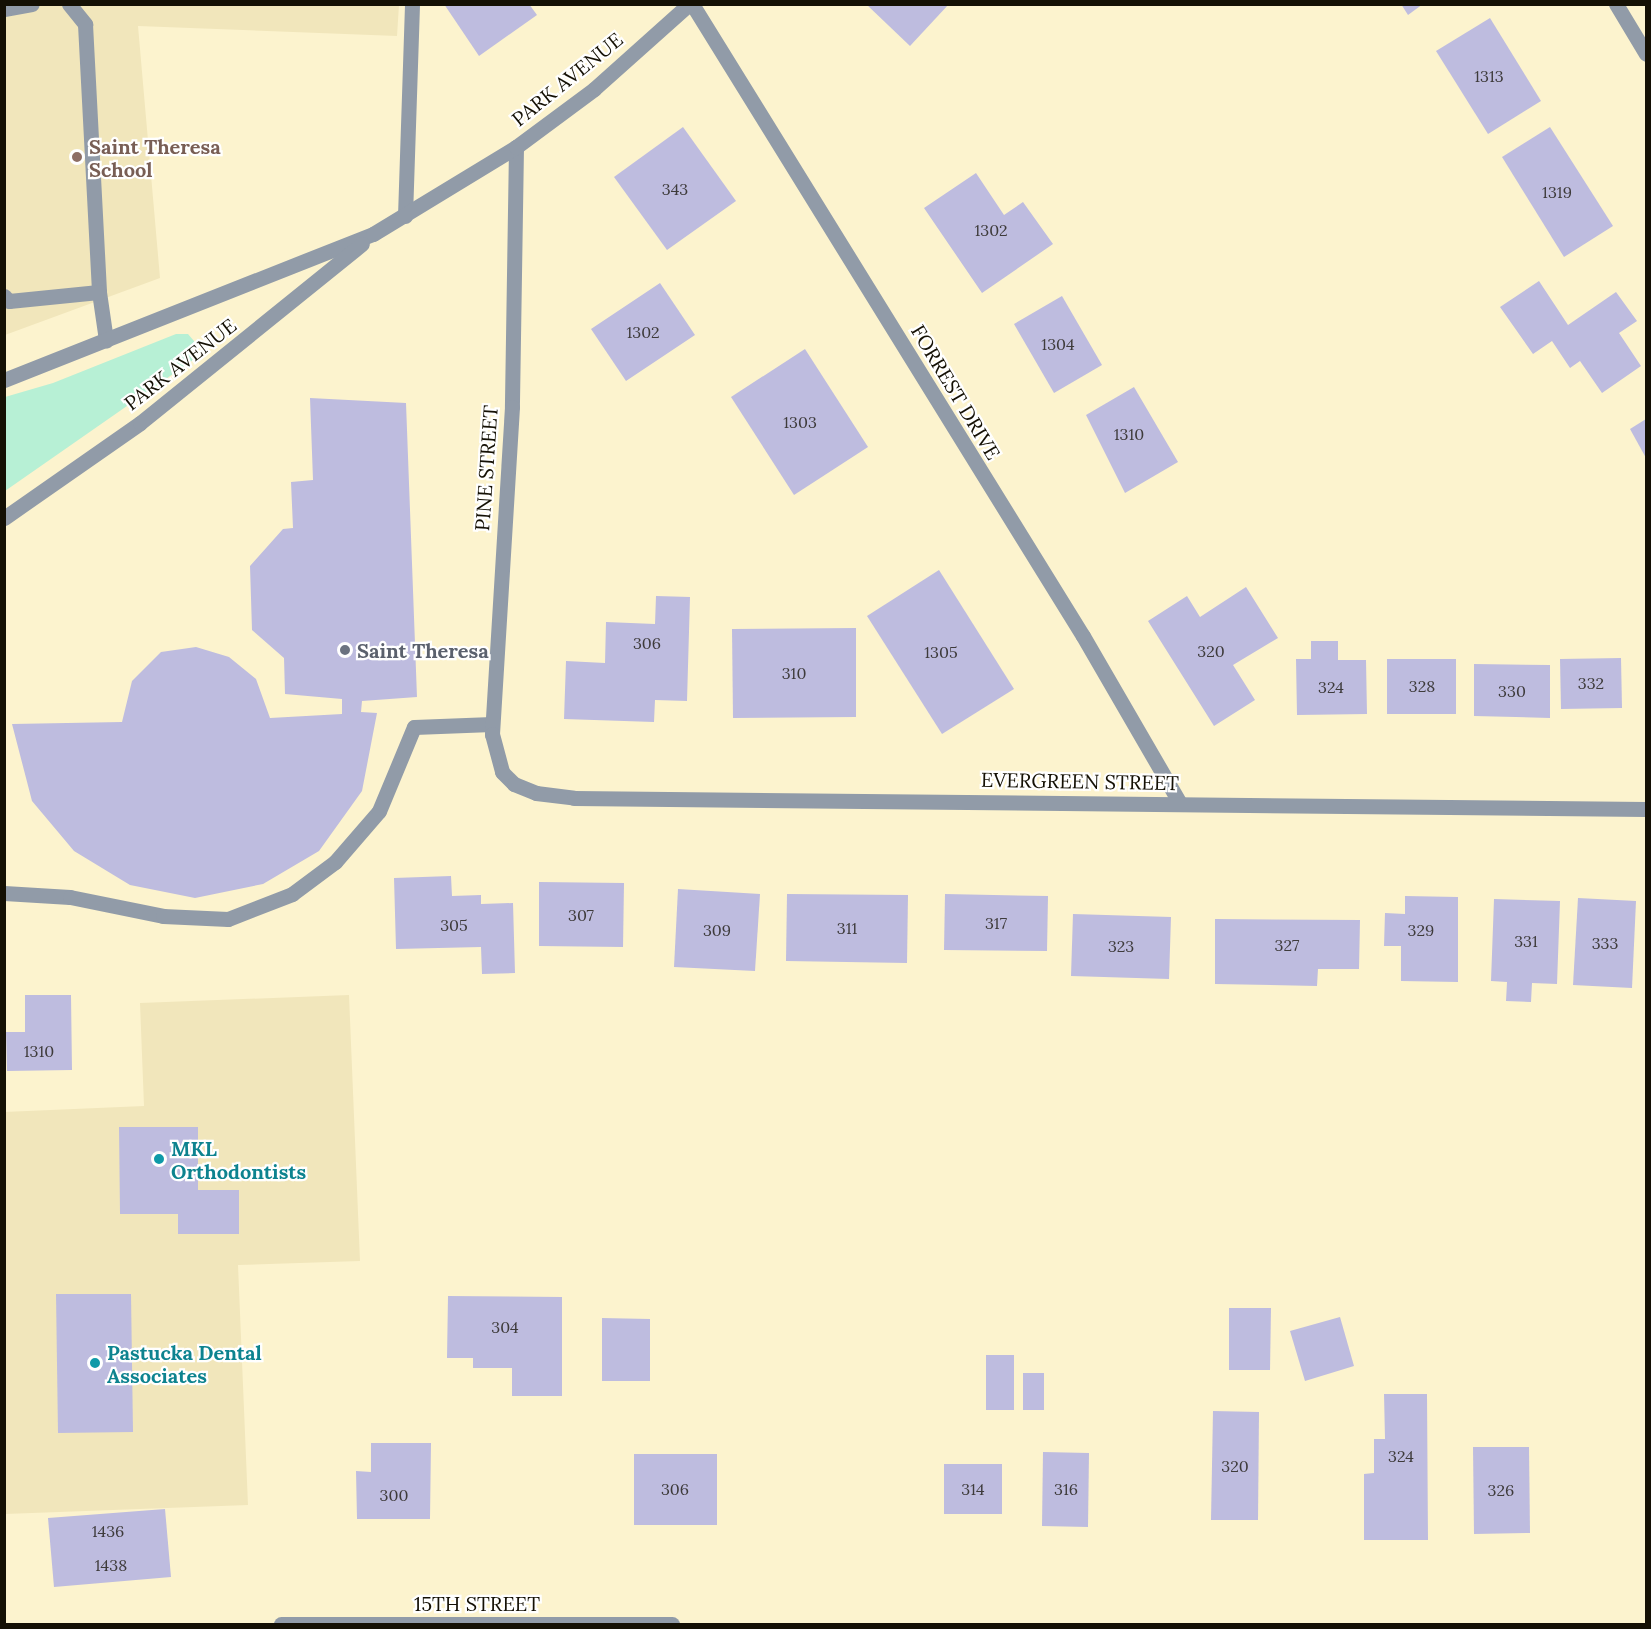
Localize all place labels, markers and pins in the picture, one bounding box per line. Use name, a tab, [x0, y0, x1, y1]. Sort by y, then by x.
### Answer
place label: Saint Theresa School	[89, 134, 221, 181]
marker: Saint Theresa School	[70, 150, 84, 164]
place label: Saint Theresa	[357, 638, 489, 662]
marker: Saint Theresa	[338, 643, 352, 657]
place label: MKL Orthodontists	[171, 1136, 306, 1183]
marker: MKL Orthodontists	[152, 1152, 166, 1166]
place label: Pastucka Dental Associates	[107, 1340, 262, 1387]
marker: Pastucka Dental Associates	[88, 1356, 102, 1370]

